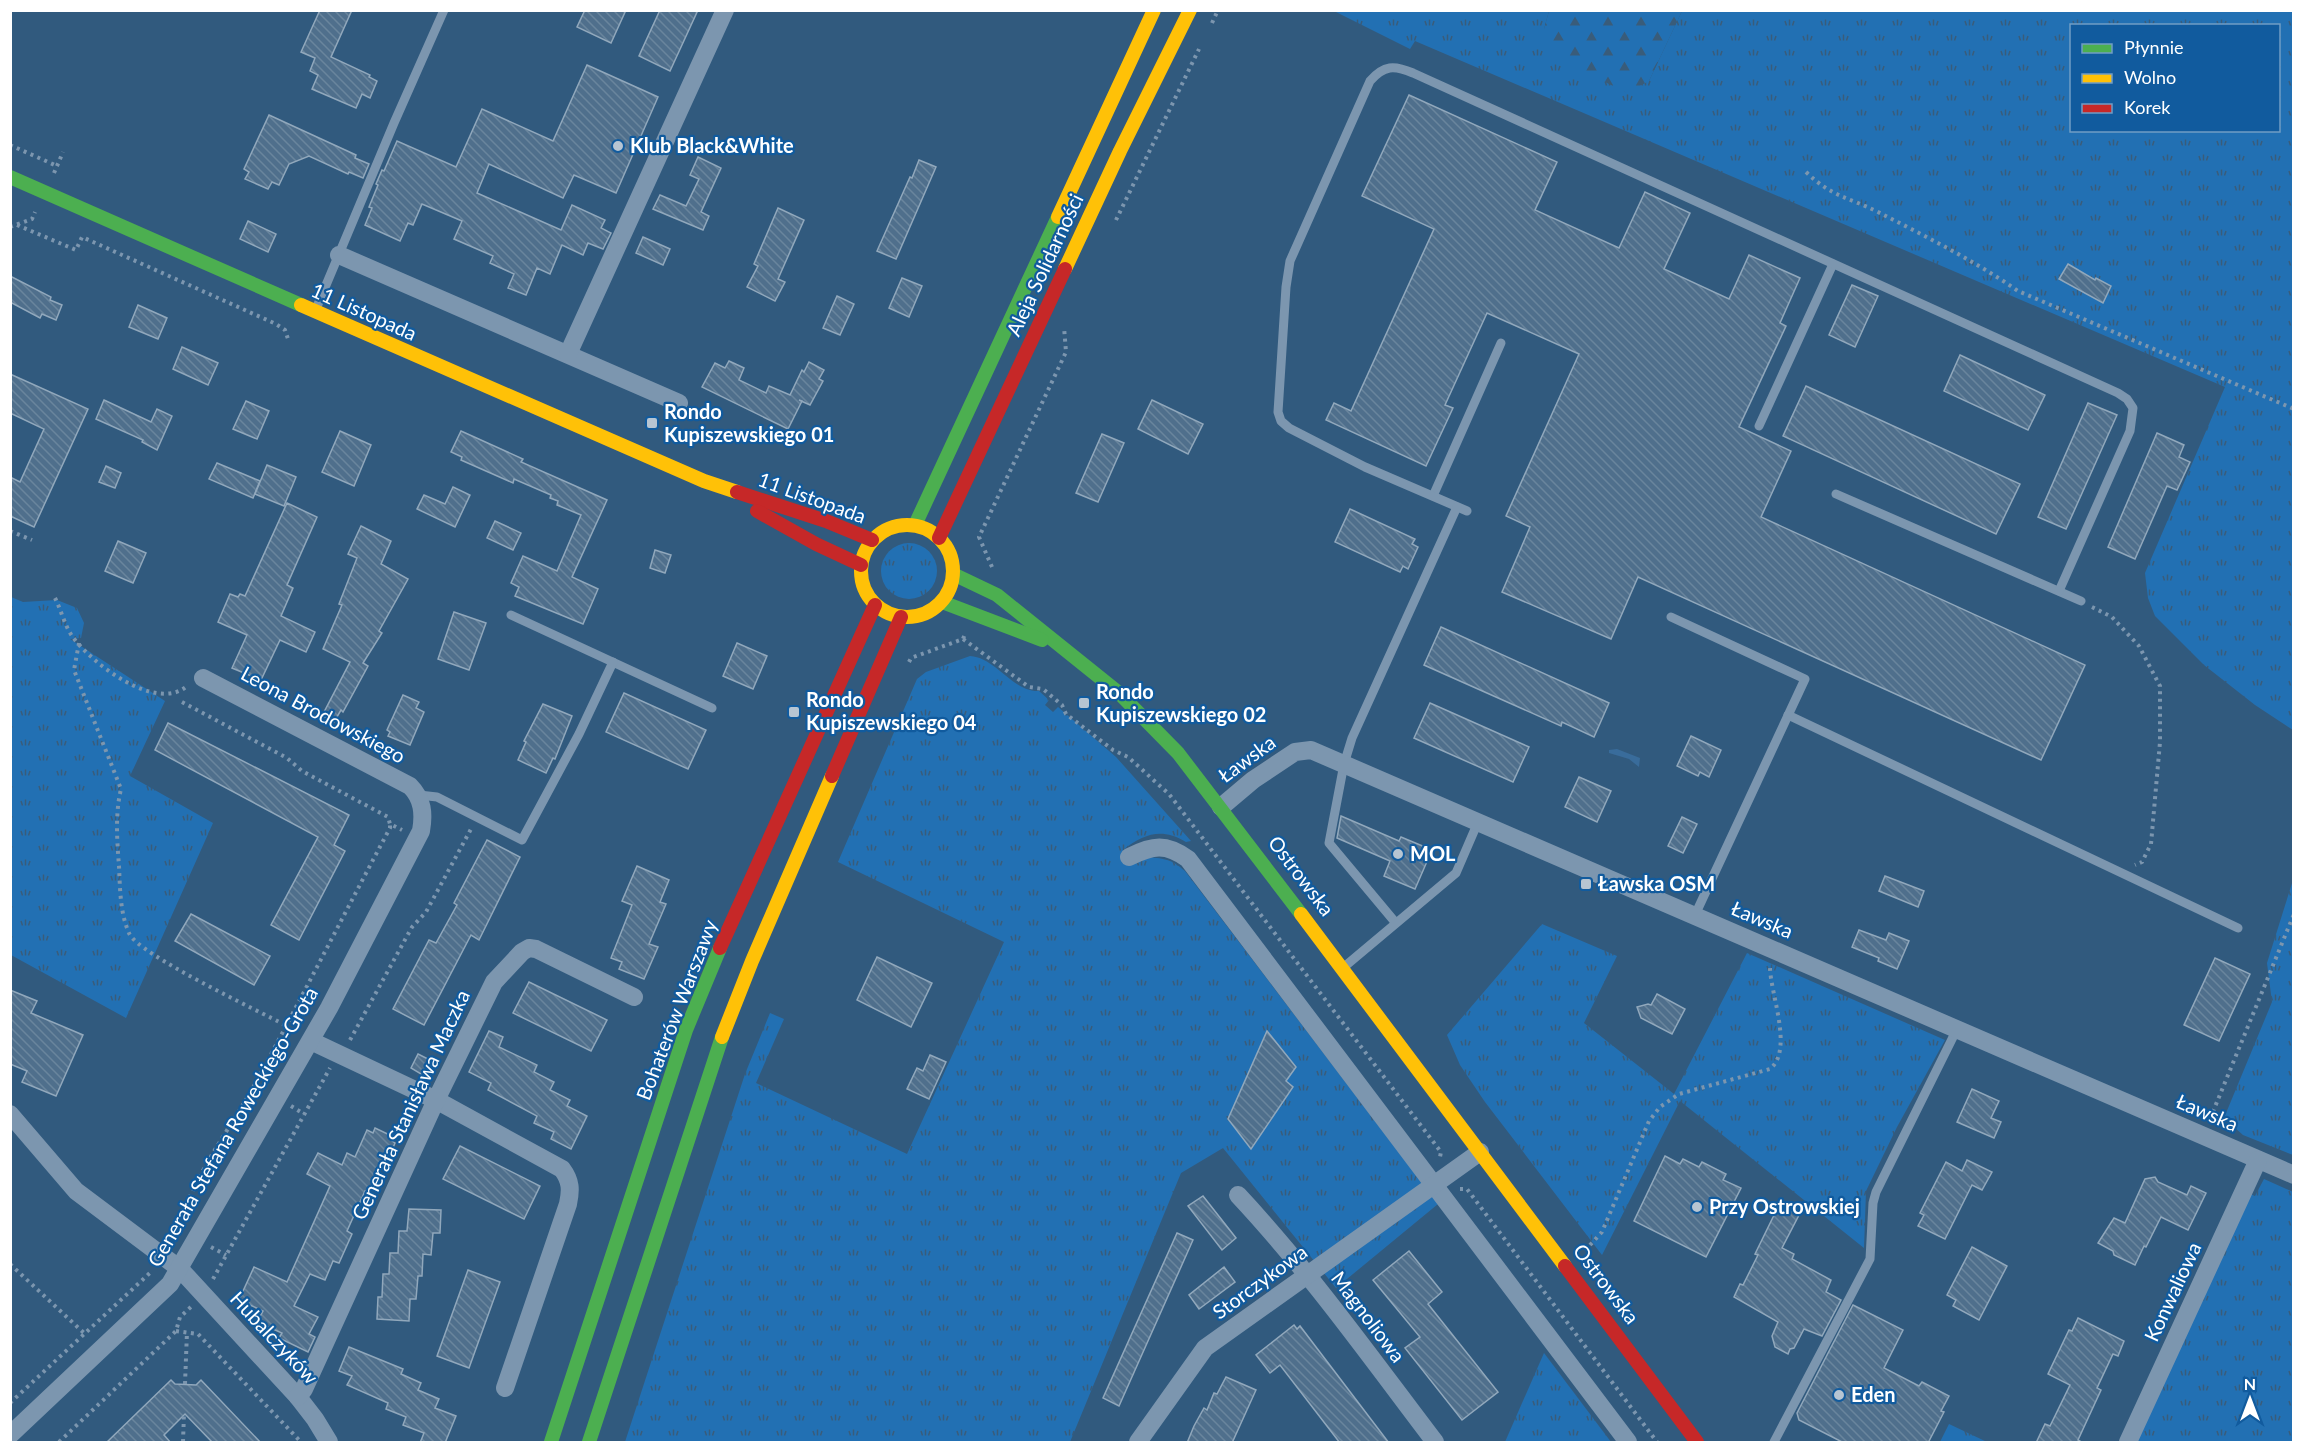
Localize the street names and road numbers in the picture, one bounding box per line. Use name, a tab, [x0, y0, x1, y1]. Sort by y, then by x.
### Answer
street label: Aleja Solidarności	[1001, 190, 1088, 340]
street label: 11 Listopada	[308, 277, 421, 345]
street label: 11 Listopada	[755, 466, 869, 528]
street label: Leona Brodowskiego	[237, 661, 410, 768]
street label: Ławska	[1213, 729, 1280, 787]
street label: Ostrowska	[1264, 831, 1340, 920]
street label: Ławska	[1728, 895, 1797, 943]
street label: Bohaterów Warszawy	[631, 915, 722, 1103]
street label: Generała Stefana Roweckiego-Grota	[142, 982, 322, 1271]
street label: Generała Stanisława Maczka	[346, 986, 474, 1223]
street label: Ławska	[2173, 1088, 2242, 1136]
street label: Konwaliowa	[2139, 1238, 2206, 1345]
street label: Storczykowa	[1207, 1239, 1311, 1324]
street label: Ostrowska	[1569, 1239, 1645, 1328]
street label: Magnoliowa	[1327, 1266, 1411, 1366]
street label: Hubalczyków	[226, 1286, 324, 1389]

